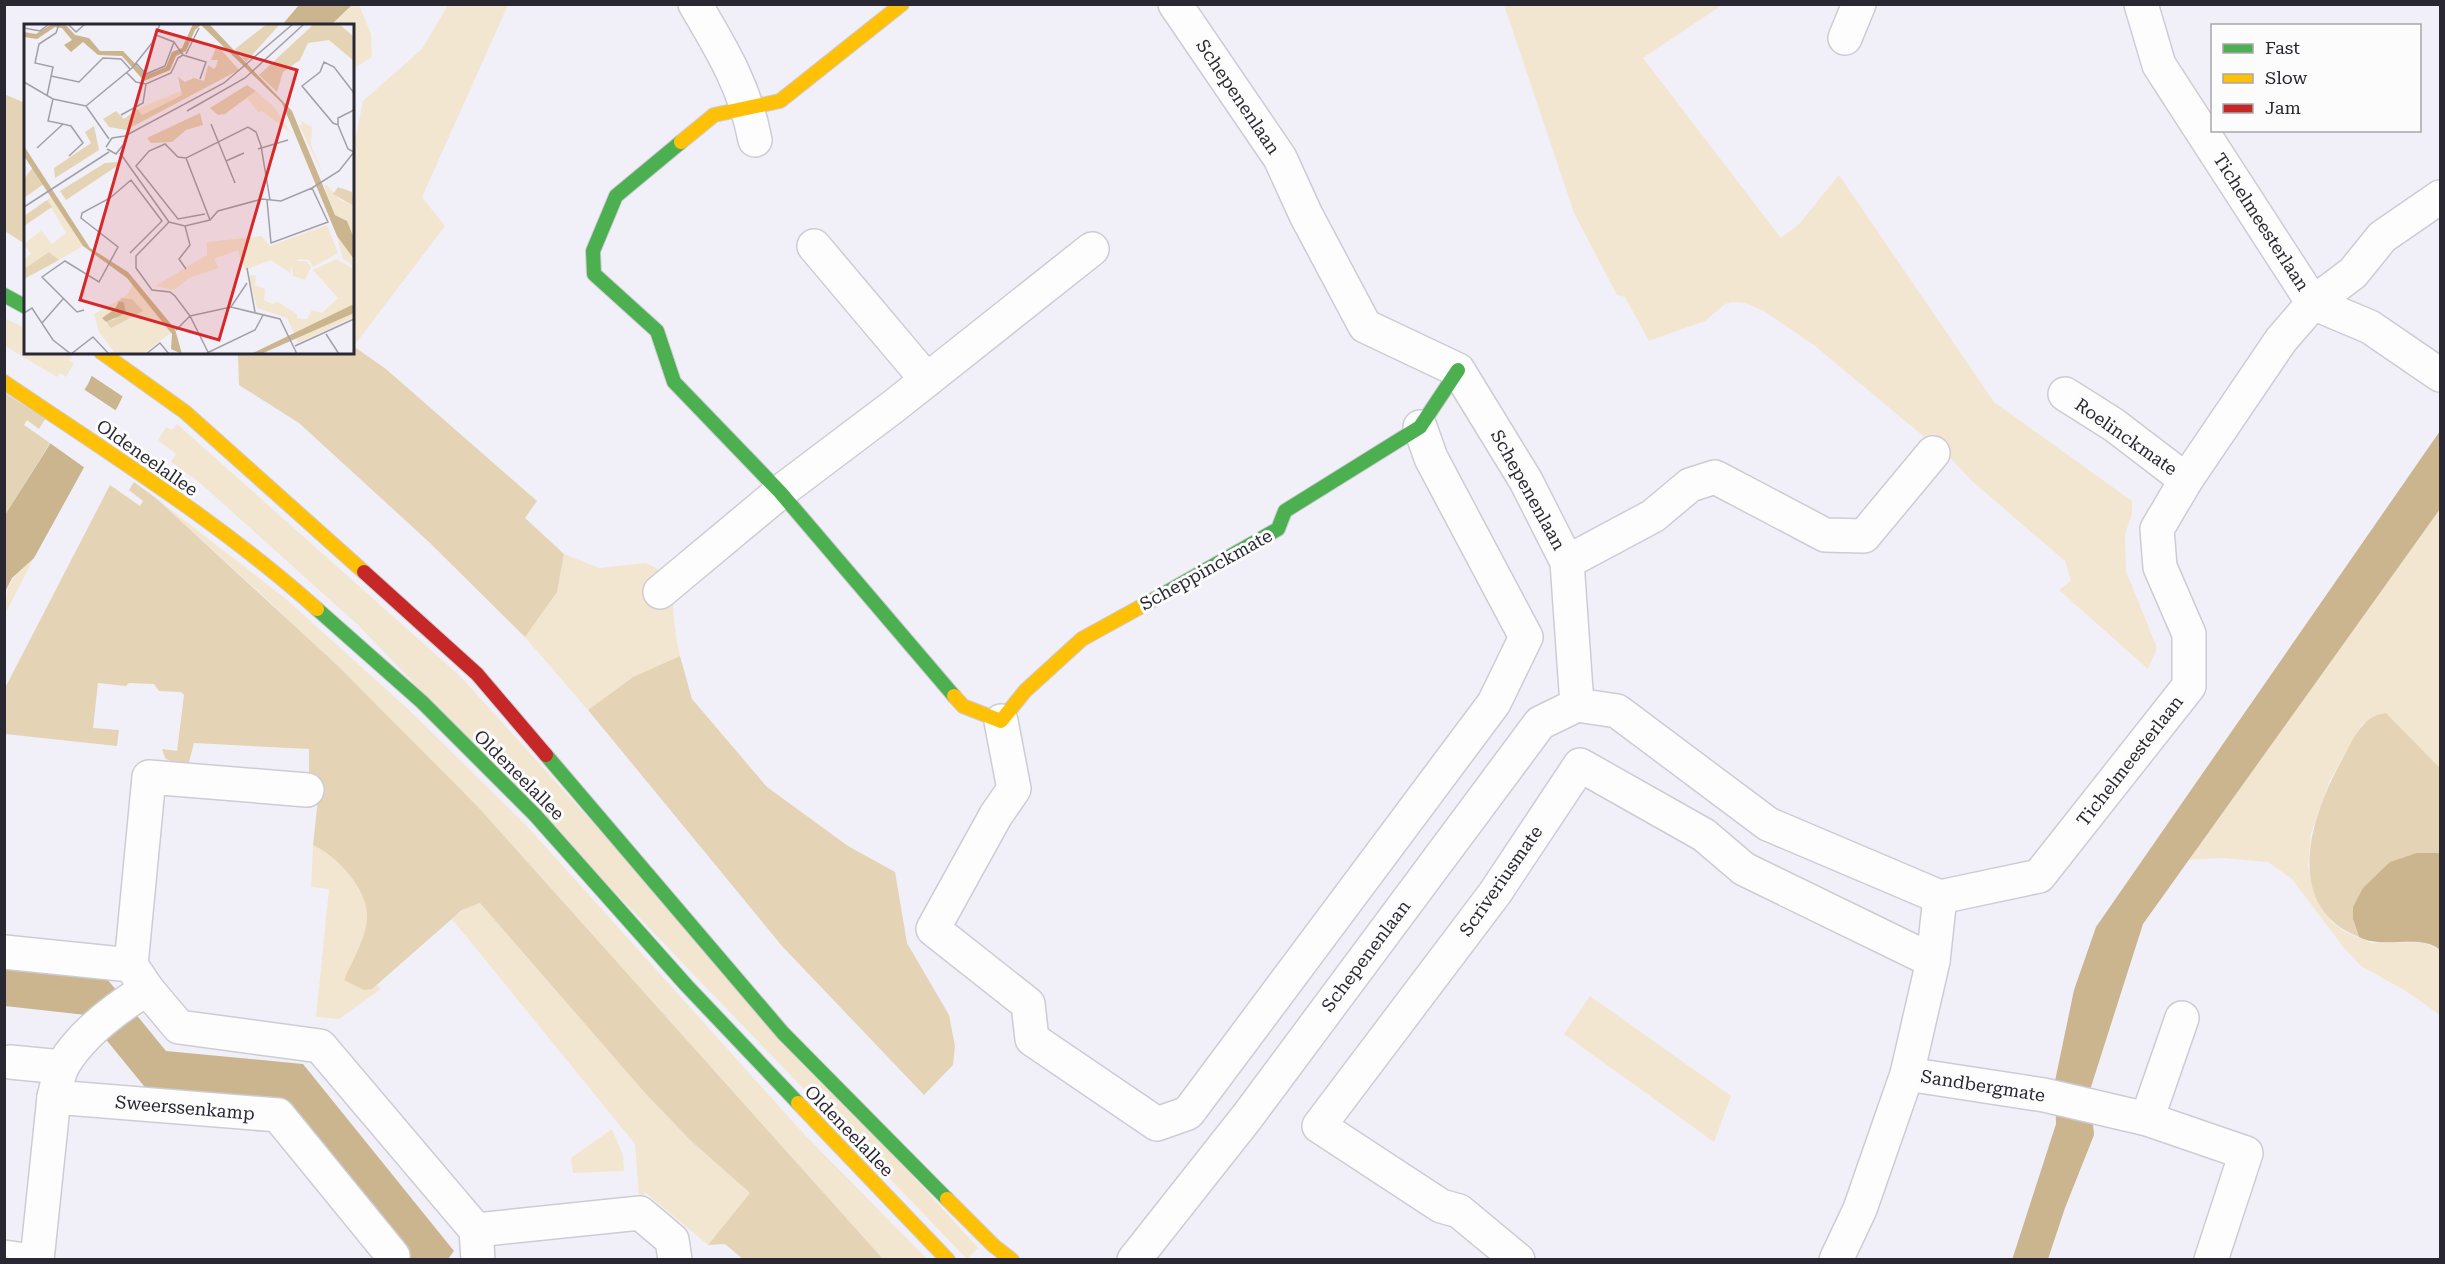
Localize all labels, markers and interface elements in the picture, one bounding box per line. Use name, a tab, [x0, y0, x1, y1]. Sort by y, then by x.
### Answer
inset map	[24, 24, 354, 354]
legend	[2211, 24, 2421, 132]
street label: Schepenenlaan	[1192, 35, 1285, 158]
text: Fast	[2265, 37, 2300, 58]
text: Slow	[2265, 67, 2307, 88]
text: Jam	[2265, 97, 2301, 118]
street label: Tichelmeesterlaan	[2209, 149, 2314, 295]
street label: Roelinckmate	[2071, 394, 2181, 480]
street label: Oldeneelallee	[93, 415, 202, 500]
street label: Schepenenlaan	[1487, 426, 1570, 554]
street label: Scheppinckmate	[1136, 524, 1276, 615]
street label: Tichelmeesterlaan	[2072, 691, 2187, 830]
street label: Oldeneelallee	[470, 725, 569, 824]
street label: Scriveriusmate	[1455, 821, 1547, 940]
street label: Schepenenlaan	[1317, 896, 1415, 1016]
street label: Sandbergmate	[1919, 1065, 2047, 1106]
street label: Oldeneelallee	[801, 1081, 898, 1181]
street label: Sweerssenkamp	[114, 1091, 256, 1124]

